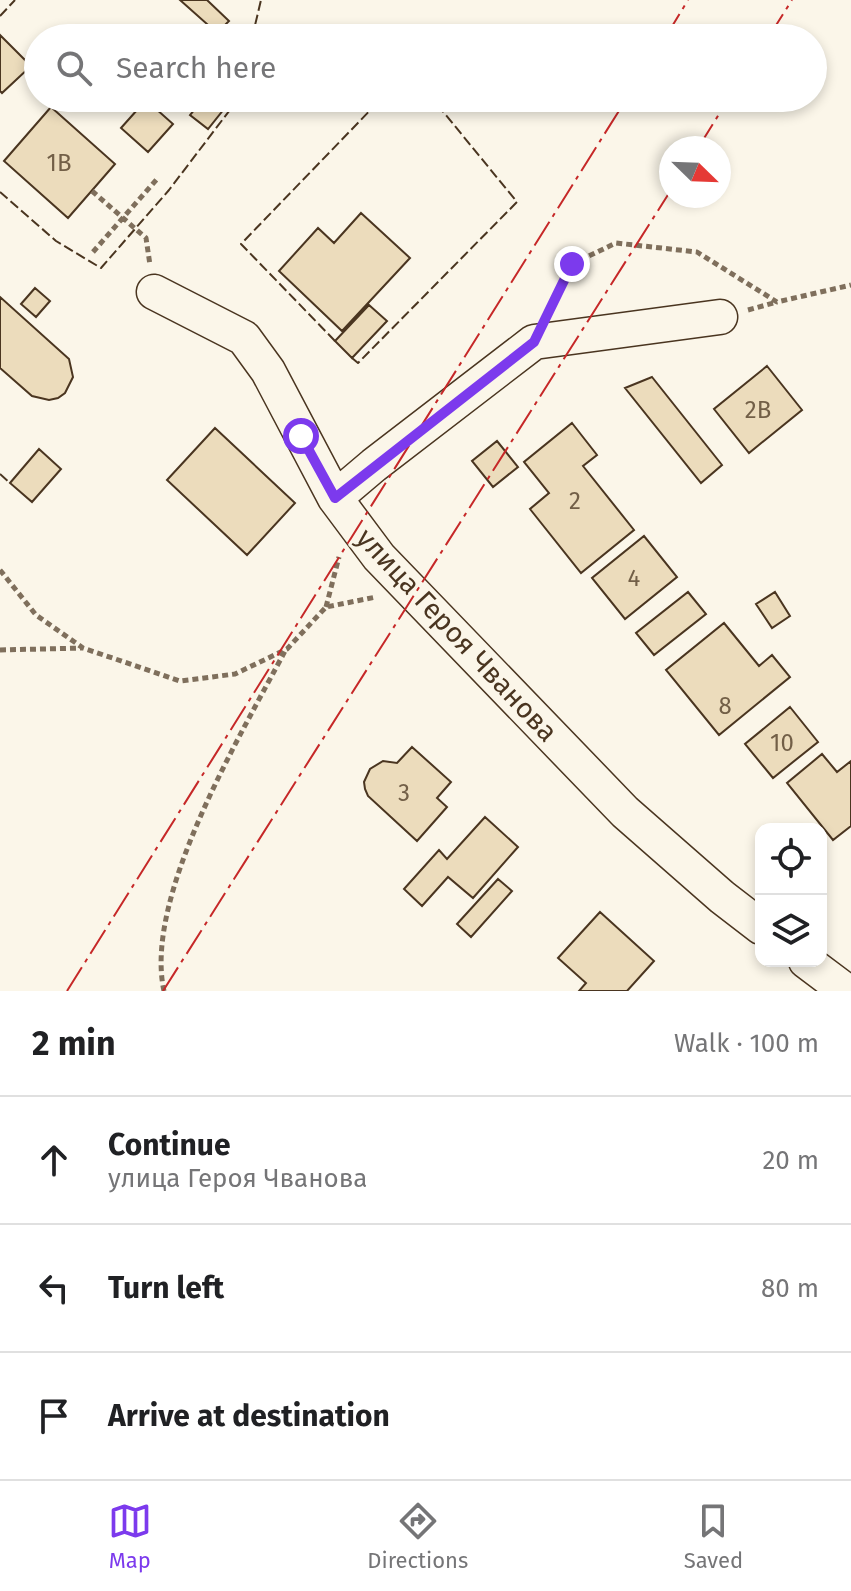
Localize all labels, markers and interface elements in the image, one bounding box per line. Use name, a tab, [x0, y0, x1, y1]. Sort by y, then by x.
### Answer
search box	[24, 24, 827, 112]
icon: search	[52, 46, 96, 90]
text: Search here	[116, 50, 276, 86]
north arrow	[659, 136, 731, 208]
house number: 1В	[47, 149, 71, 177]
route end	[554, 246, 590, 282]
house number: 2В	[745, 396, 771, 424]
route start	[283, 418, 319, 454]
house number: 2	[569, 487, 581, 515]
street label: улица Героя Чванова	[350, 522, 564, 748]
house number: 4	[628, 564, 641, 592]
house number: 8	[718, 692, 732, 720]
house number: 10	[770, 729, 794, 757]
house number: 3	[398, 779, 410, 807]
map controls	[755, 823, 827, 967]
button: locate	[755, 823, 827, 895]
button: layers	[755, 895, 827, 967]
text: 2 min	[32, 1023, 116, 1064]
text: Walk · 100 m	[674, 1028, 819, 1059]
text: Continue	[108, 1127, 231, 1163]
icon: ahead	[32, 1138, 76, 1182]
text: 20 m	[762, 1145, 819, 1176]
text: улица Героя Чванова	[108, 1163, 367, 1194]
icon: left	[32, 1266, 76, 1310]
text: Turn left	[108, 1270, 224, 1306]
text: 80 m	[761, 1273, 819, 1304]
icon: arrive	[32, 1394, 76, 1438]
text: Arrive at destination	[108, 1398, 390, 1434]
tab: Map	[108, 1499, 152, 1574]
tab: Directions	[367, 1499, 468, 1574]
tab: Saved	[684, 1499, 743, 1574]

